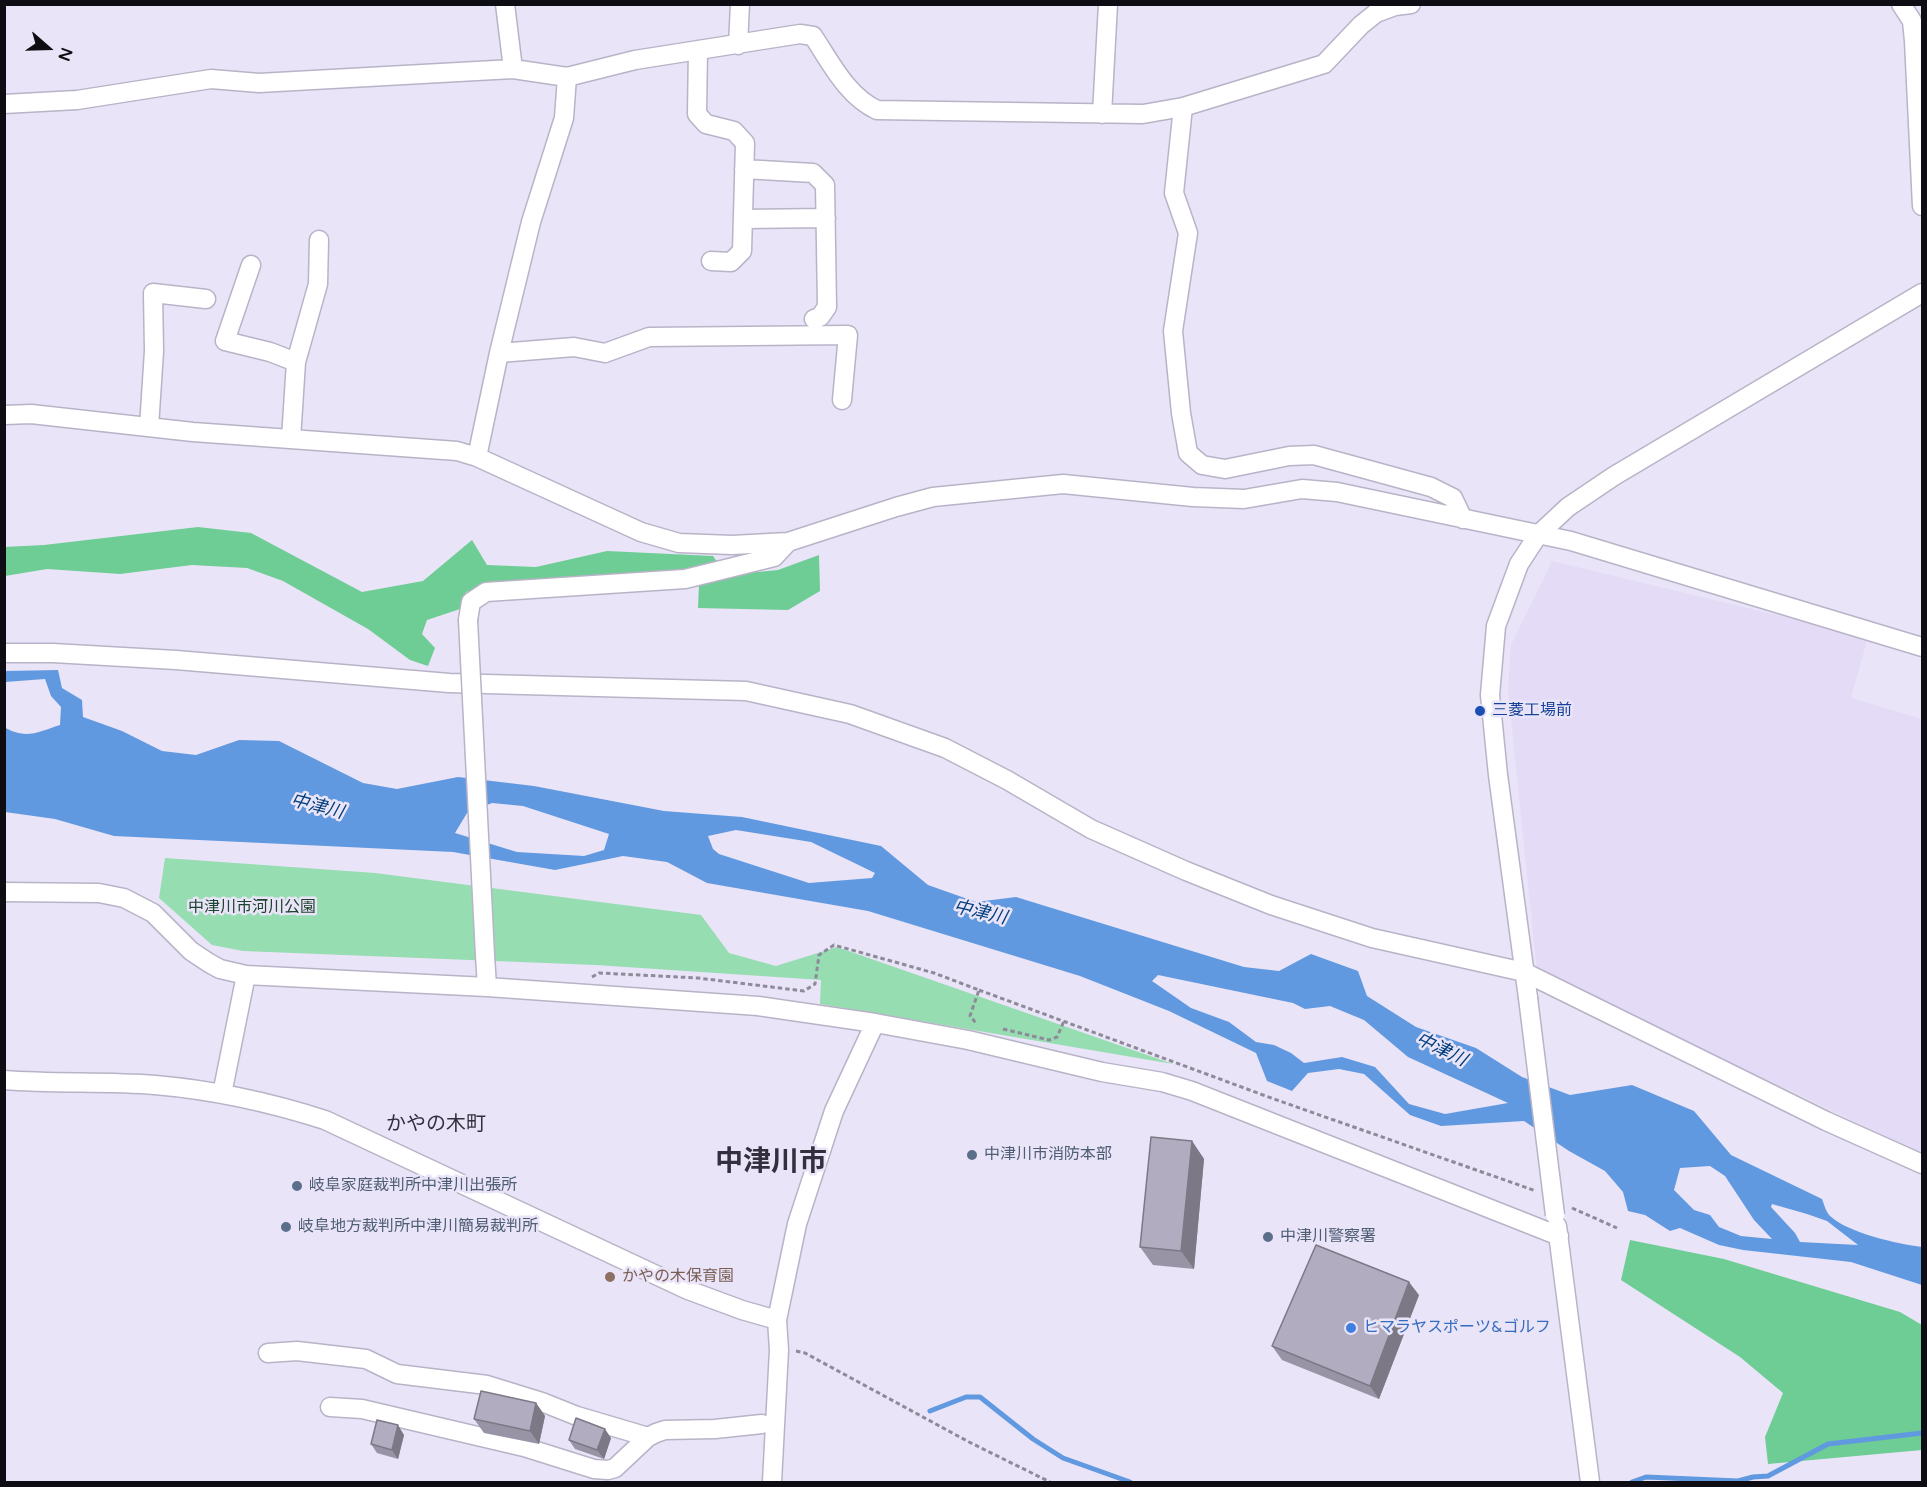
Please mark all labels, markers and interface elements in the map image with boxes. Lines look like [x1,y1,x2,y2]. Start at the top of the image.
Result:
north arrow [18,18,78,78]
text: N [53,45,77,64]
place label: 三菱工場前 [1492,701,1572,721]
marker: 三菱工場前 [1473,704,1487,718]
water label: 中津川 [288,790,346,824]
water label: 中津川 [951,896,1009,930]
park label: 中津川市河川公園 [188,898,316,918]
water label: 中津川 [1412,1028,1470,1072]
district label: かやの木町 [386,1113,486,1137]
place label: 中津川市消防本部 [984,1145,1112,1165]
district label: 中津川市 [715,1146,827,1180]
marker: 中津川市消防本部 [965,1148,979,1162]
place label: 岐阜家庭裁判所中津川出張所 [309,1176,517,1196]
marker: 岐阜家庭裁判所中津川出張所 [290,1179,304,1193]
place label: 岐阜地方裁判所中津川簡易裁判所 [298,1217,538,1237]
marker: 岐阜地方裁判所中津川簡易裁判所 [279,1220,293,1234]
place label: 中津川警察署 [1280,1227,1376,1247]
marker: 中津川警察署 [1261,1230,1275,1244]
place label: かやの木保育園 [622,1267,734,1287]
marker: かやの木保育園 [603,1270,617,1284]
place label: ヒマラヤスポーツ&ゴルフ [1363,1318,1551,1338]
marker: ヒマラヤスポーツ&ゴルフ [1344,1321,1358,1335]

